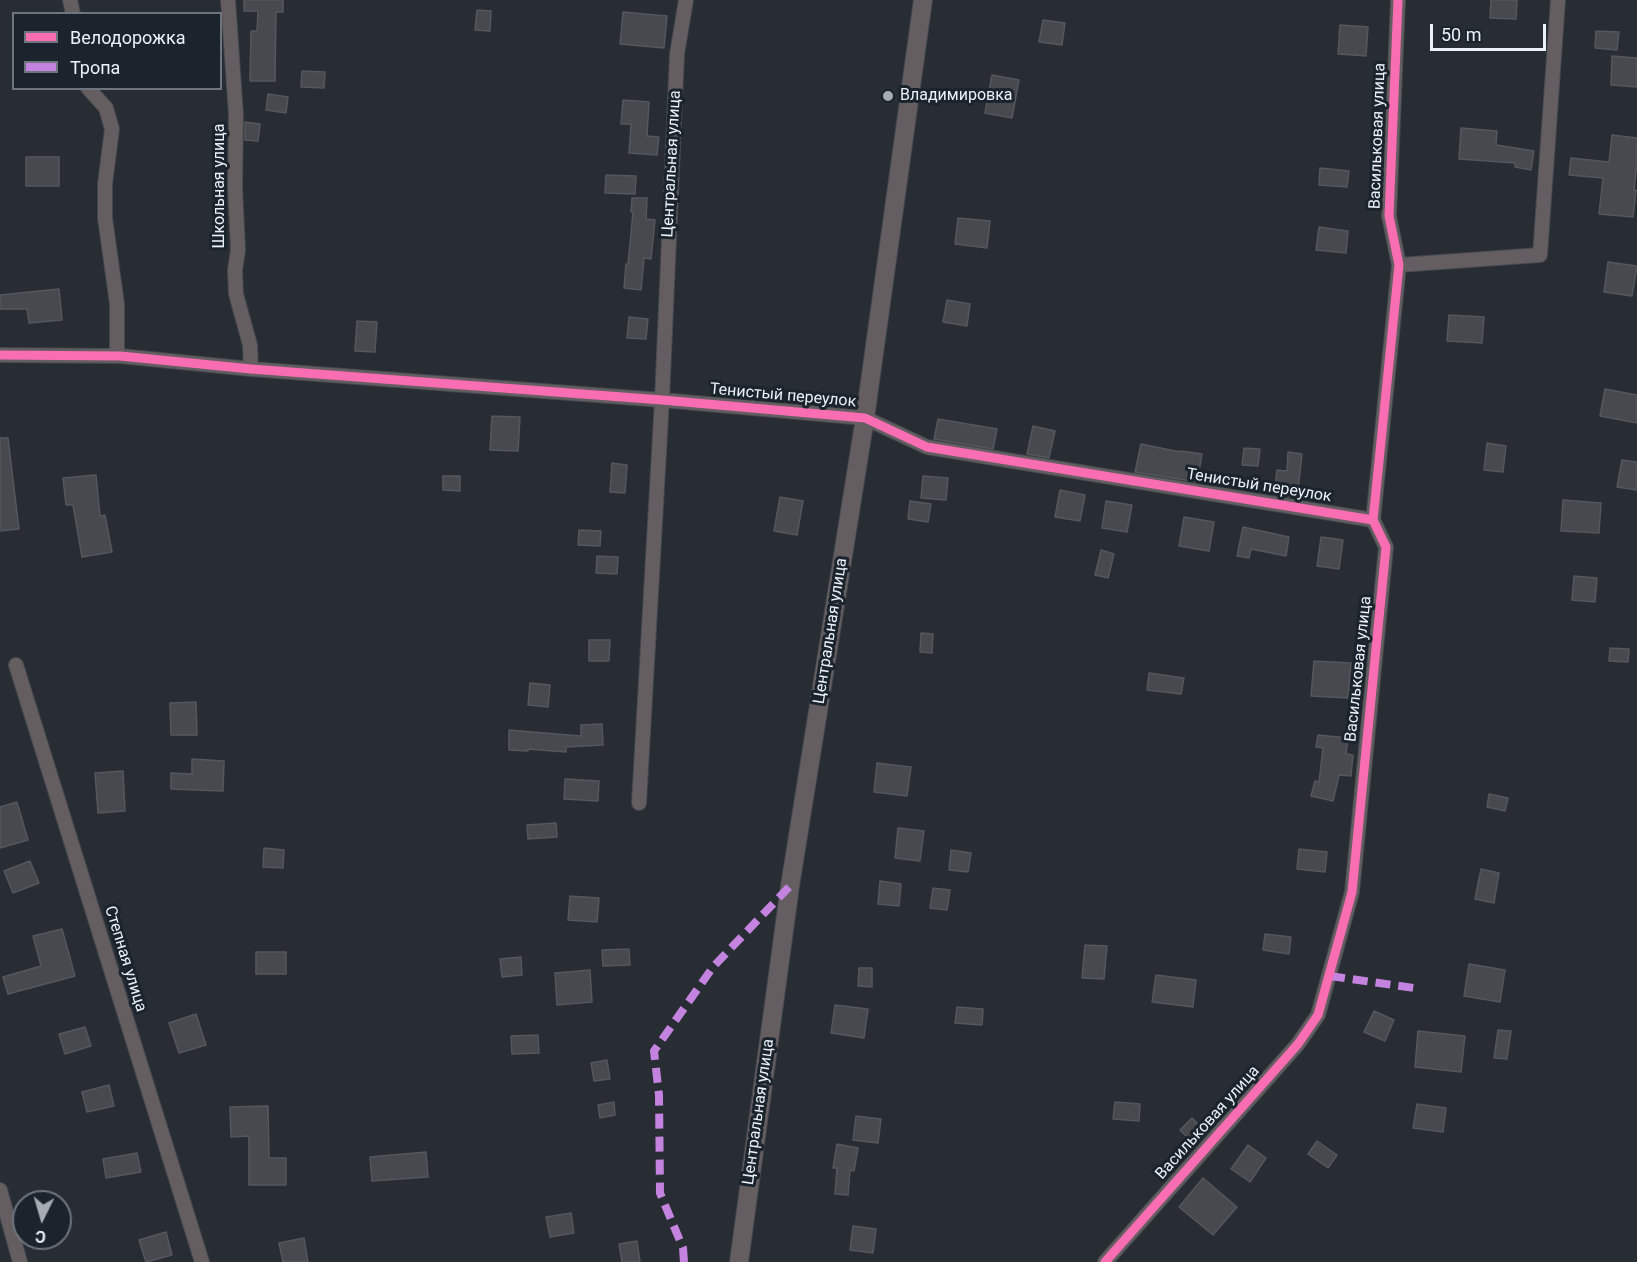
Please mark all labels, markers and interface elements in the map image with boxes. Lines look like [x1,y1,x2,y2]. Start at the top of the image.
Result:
legend [12,12,222,90]
scale bar [1433,12,1548,50]
text: 50 m [1441,24,1481,45]
text: Велодорожка [70,27,185,48]
text: Тропа [70,57,120,78]
street label: Васильковая улица [1366,63,1390,209]
place label: Владимировка [900,86,1013,106]
marker: Владимировка [881,89,895,103]
street label: Центральная улица [659,90,685,238]
street label: Школьная улица [210,123,230,249]
street label: Тенистый переулок [709,380,857,412]
street label: Тенистый переулок [1185,465,1333,507]
street label: Центральная улица [810,557,852,705]
street label: Васильковая улица [1342,595,1376,743]
street label: Степная улица [100,904,150,1014]
street label: Центральная улица [739,1038,779,1186]
street label: Васильковая улица [1152,1062,1264,1184]
north arrow [12,1190,72,1250]
text: С [35,1227,47,1246]

